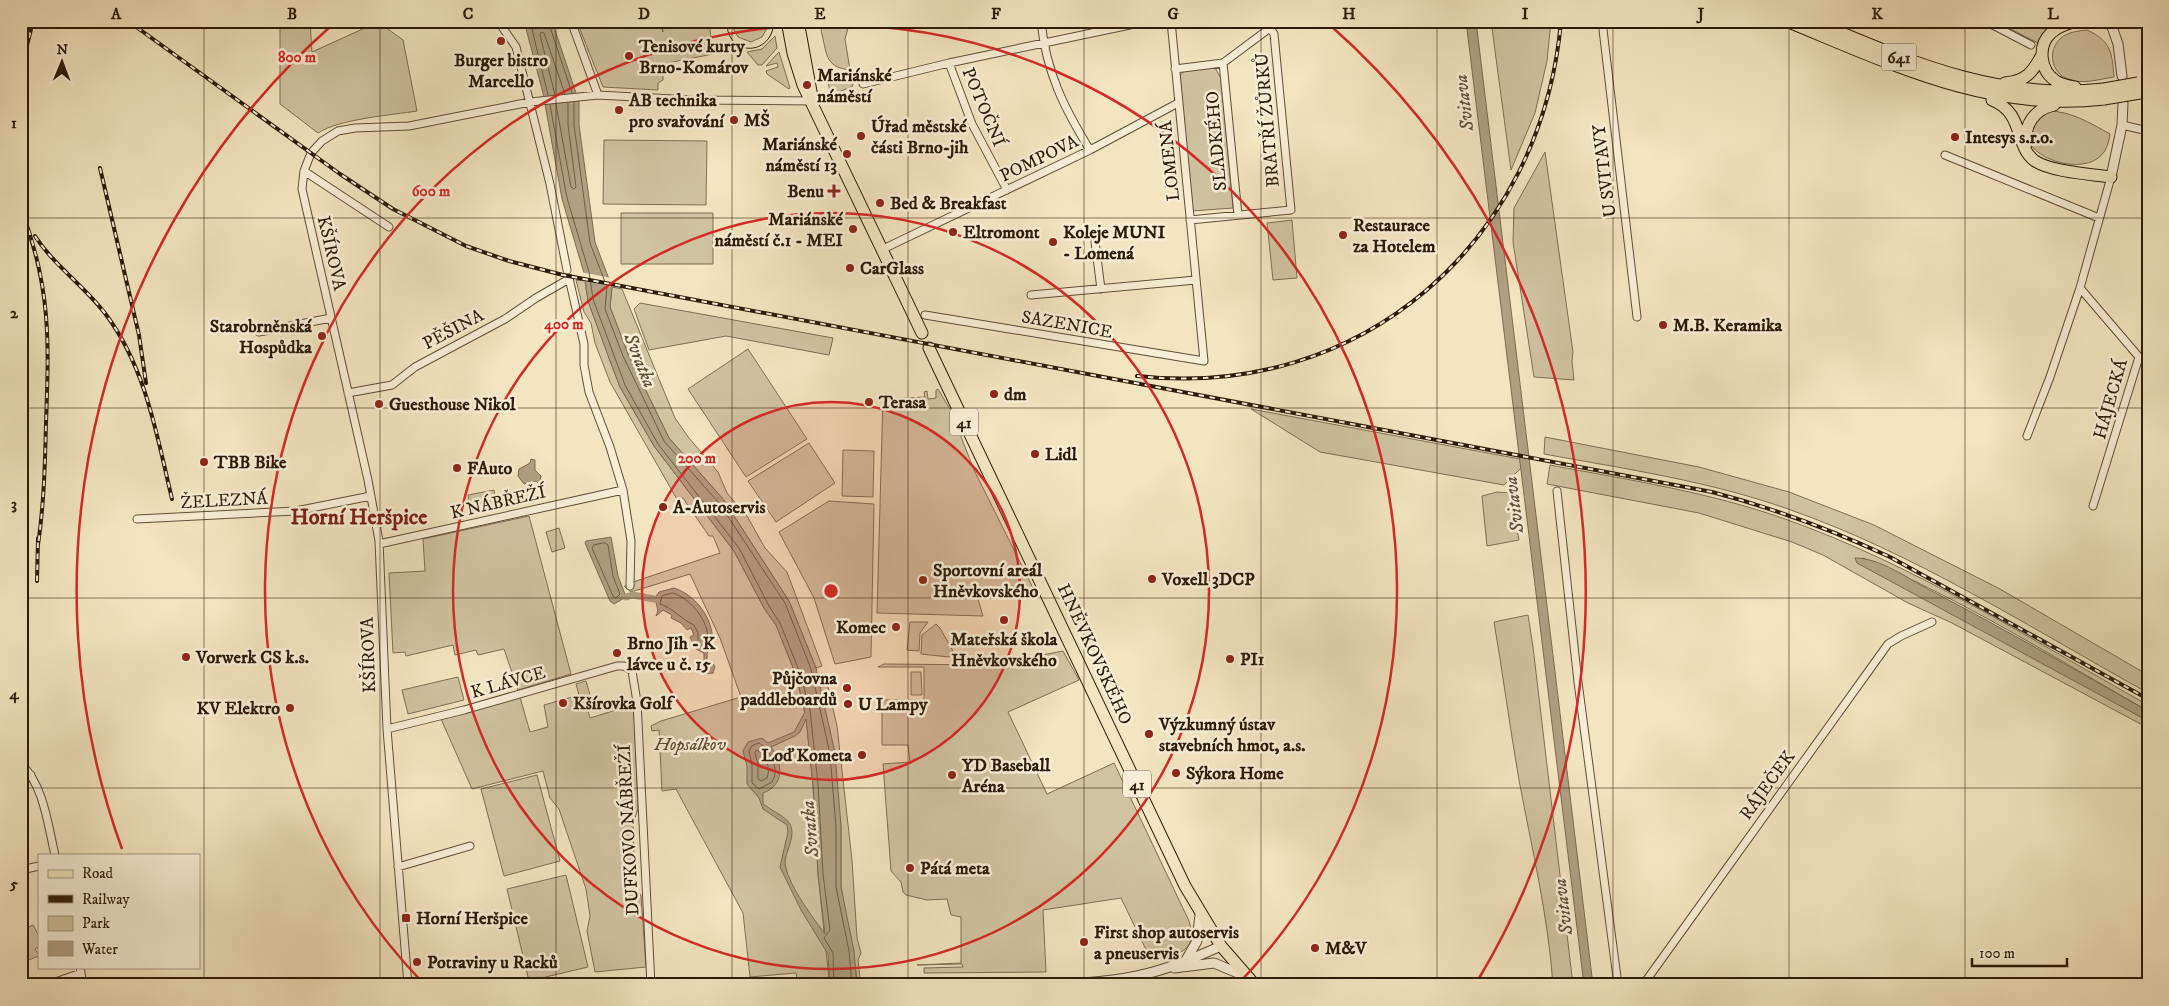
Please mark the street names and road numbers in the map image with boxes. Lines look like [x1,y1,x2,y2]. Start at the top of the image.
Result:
road number: 641 [1882,44,1916,70]
street label: BRATŘÍ ŽŮRKŮ [1250,52,1285,188]
street label: POTOČNÍ [957,64,1011,152]
street label: SLADKÉHO [1202,90,1232,192]
street label: LOMENÁ [1154,119,1185,202]
street label: U SVITAVY [1588,123,1622,218]
street label: POMPOVA [997,130,1083,187]
street label: KŠÍROVA [312,214,351,293]
street label: PĚŠINA [419,304,488,355]
street label: SAZENICE [1020,306,1114,344]
street label: HÁJECKÁ [2088,356,2133,442]
road number: 41 [950,408,978,436]
street label: K NÁBŘEŽÍ [448,480,550,525]
street label: ŽELEZNÁ [180,487,269,514]
street label: HNĚVKOVSKÉHO [1052,581,1136,728]
street label: KŠÍROVA [356,616,381,693]
street label: K LÁVCE [468,661,548,704]
street label: DUFKOVO NÁBŘEŽÍ [612,742,644,916]
street label: RÁJEČEK [1734,746,1801,825]
road number: 41 [1123,771,1151,798]

